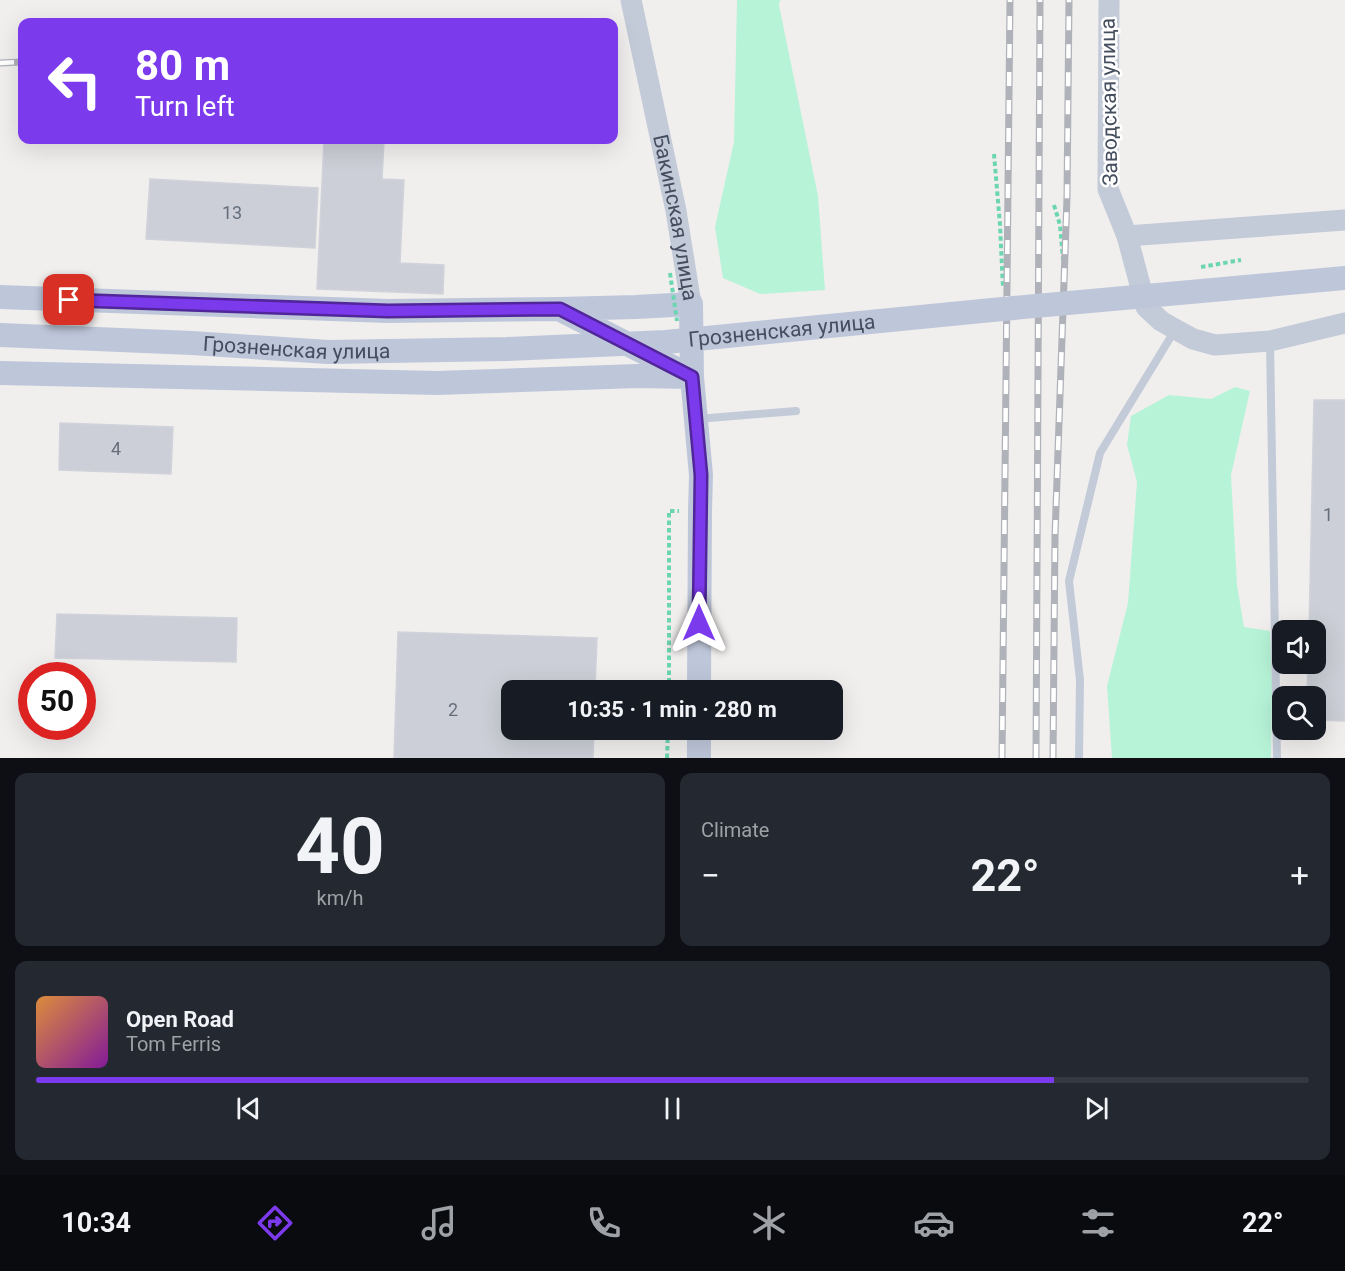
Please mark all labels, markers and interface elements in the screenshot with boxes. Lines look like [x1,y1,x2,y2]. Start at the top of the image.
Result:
street label: Заводская улица [1096,18,1122,186]
text: 80 m [135,41,230,90]
icon: left [36,42,114,120]
text: Turn left [135,91,235,123]
street label: Бакинская улица [648,132,702,302]
house number: 13 [222,202,242,223]
pin [43,274,94,325]
icon: arrive [52,283,85,316]
street label: Грозненская улица [687,310,876,352]
street label: Грозненская улица [202,332,391,364]
house number: 4 [111,438,121,459]
house number: 1 [1323,504,1333,525]
position arrow [667,591,731,655]
map controls [1272,620,1326,740]
button: sound [1272,620,1326,674]
speed limit sign: 50 [18,662,96,740]
button: search [1272,686,1326,740]
text: 10:35 · 1 min · 280 m [567,697,777,722]
house number: 2 [448,699,458,720]
text: 40 [295,801,385,892]
text: Climate [701,818,769,842]
text: 22° [970,849,1040,902]
text: − [701,856,720,895]
text: + [1290,856,1309,895]
text: km/h [317,886,363,910]
text: Open Road [126,1007,234,1032]
text: Tom Ferris [126,1032,221,1056]
icon: previous [232,1092,265,1125]
icon: pause [656,1092,689,1125]
icon: next [1080,1092,1113,1125]
icon: directions [254,1202,296,1244]
icon: music [418,1202,460,1244]
icon: phone [583,1202,625,1244]
icon: climate [748,1202,790,1244]
icon: car [913,1202,955,1244]
icon: filters [1077,1202,1119,1244]
text: 10:34 [61,1207,131,1239]
text: 22° [1242,1207,1284,1239]

